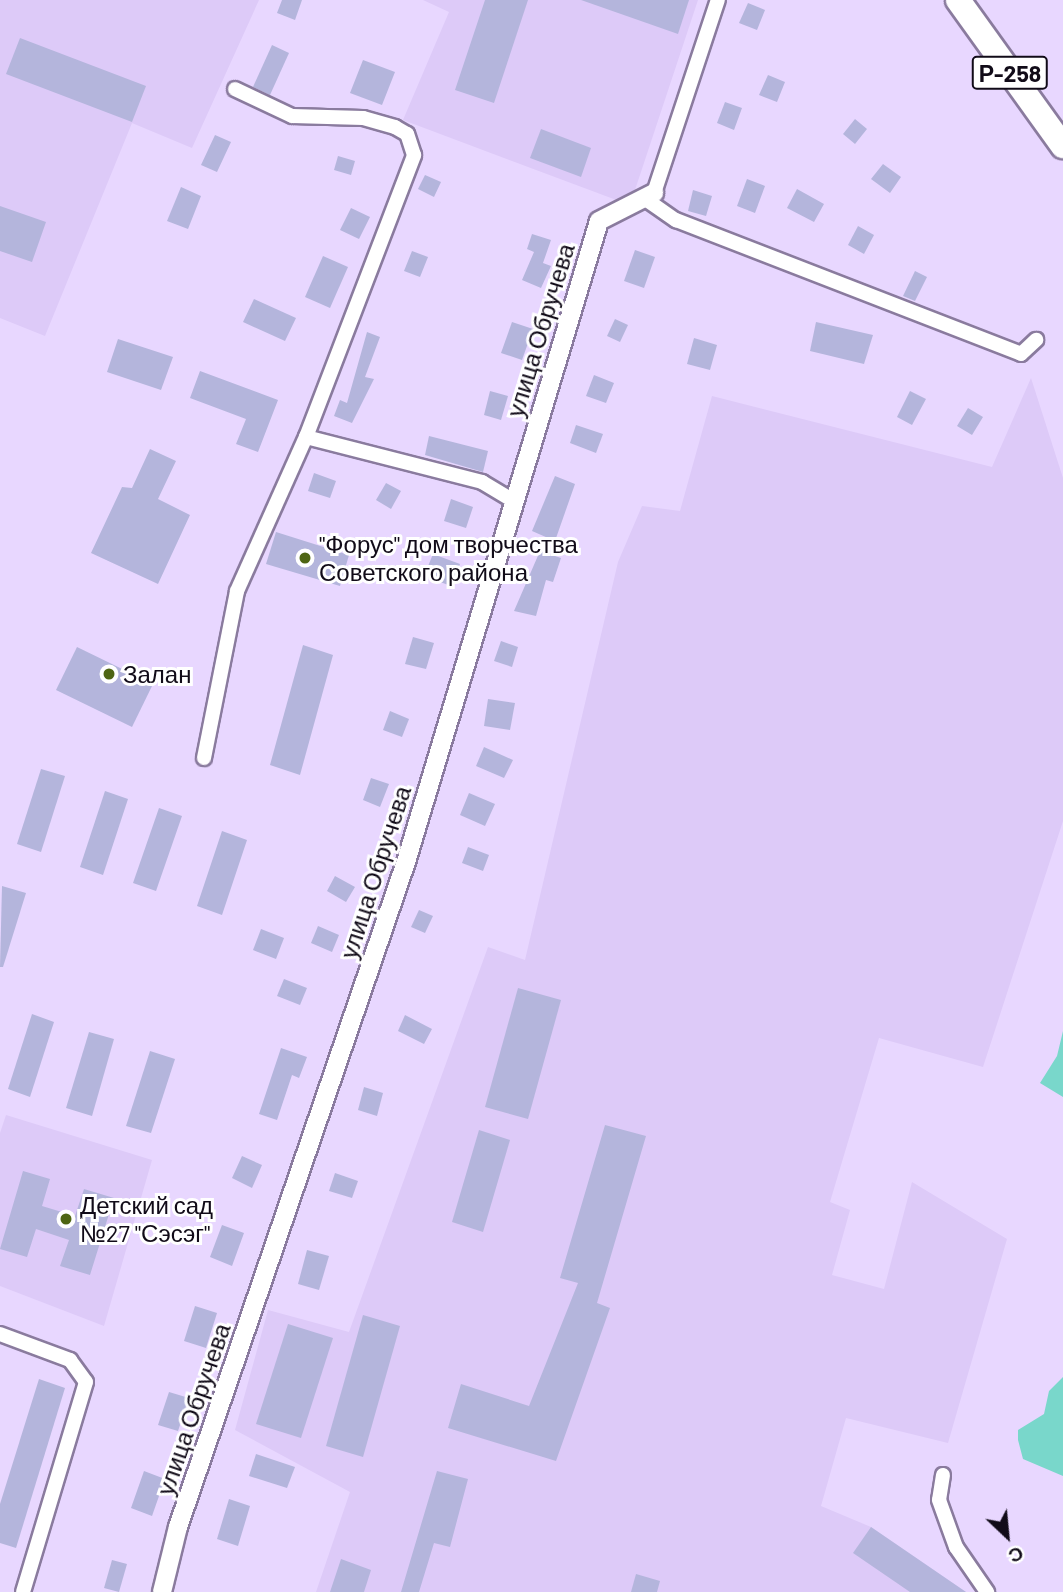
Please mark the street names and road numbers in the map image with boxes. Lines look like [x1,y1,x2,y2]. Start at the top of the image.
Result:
road number: Р-258 [972,54,1048,92]
street label: улица Обручева [500,240,580,420]
street label: улица Обручева [334,782,416,962]
street label: улица Обручева [150,1319,236,1499]

